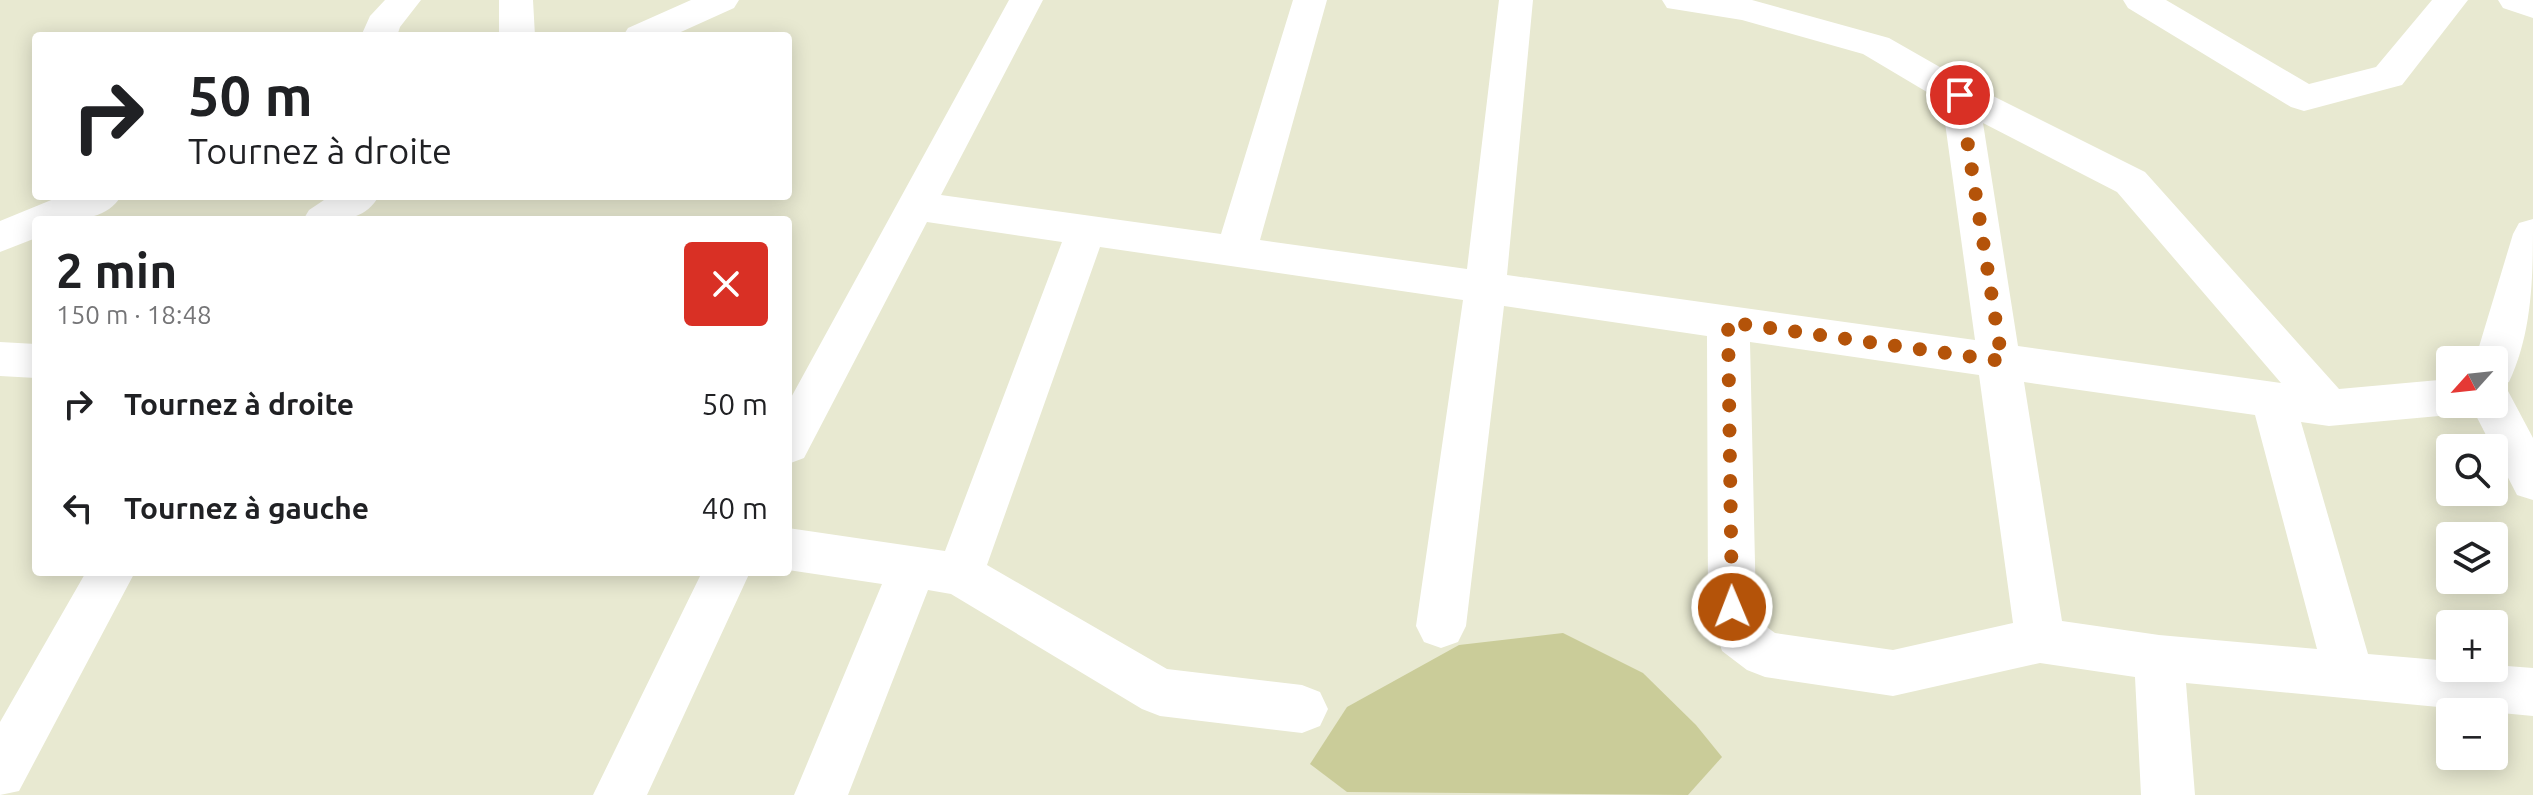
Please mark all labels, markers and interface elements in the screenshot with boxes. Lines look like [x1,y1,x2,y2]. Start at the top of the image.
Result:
pin [1926,61,1994,129]
icon: right [56,64,160,168]
text: 50 m [188,64,313,127]
icon: arrive [1938,73,1982,117]
text: Tournez à droite [188,130,452,171]
button: close [684,242,768,326]
text: 2 min [56,243,177,297]
text: 150 m · 18:48 [56,300,212,329]
north arrow [2436,346,2508,418]
map controls [2436,346,2508,770]
icon: right [56,382,100,426]
text: Tournez à droite [124,387,354,421]
text: 50 m [701,387,768,421]
button: search [2436,434,2508,506]
icon: left [56,486,100,530]
text: Tournez à gauche [124,491,369,525]
text: 40 m [701,491,768,525]
button: layers [2436,522,2508,594]
position arrow [1690,565,1774,649]
button: + [2436,610,2508,682]
button: − [2436,698,2508,770]

